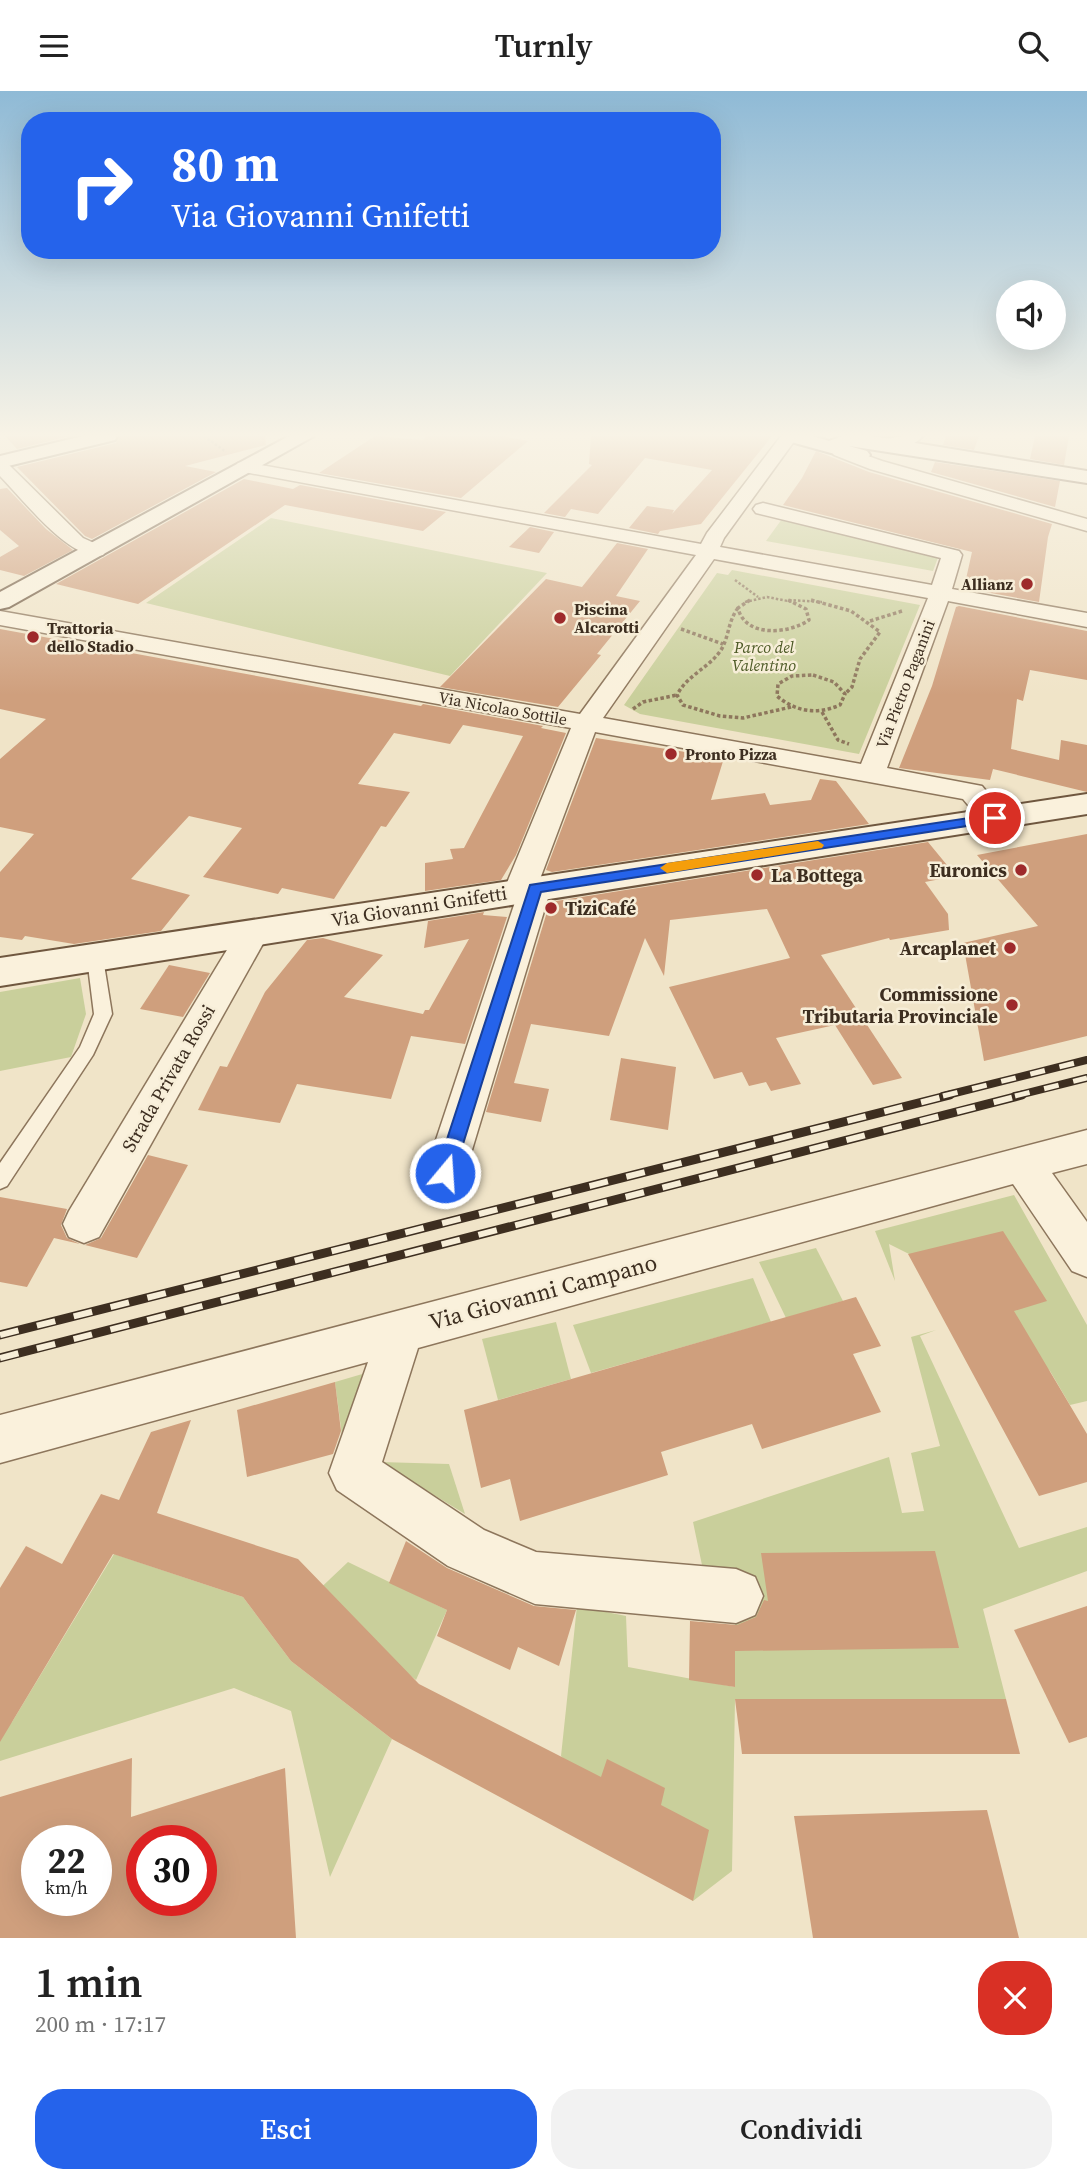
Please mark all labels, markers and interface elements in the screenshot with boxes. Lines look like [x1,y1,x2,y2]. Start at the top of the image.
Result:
text: Turnly [495,24,592,68]
icon: menu [35,27,73,65]
icon: search [1014,27,1052,65]
text: 80 m [171,130,279,197]
icon: right [56,140,147,231]
text: Via Giovanni Gnifetti [171,194,470,238]
map controls [996,280,1066,350]
button: sound [996,280,1066,350]
place label: Allianz [961,573,1014,595]
marker: Allianz [1019,576,1035,592]
place label: Piscina Alcarotti [574,598,639,638]
marker: Piscina Alcarotti [552,610,568,626]
street label: Via Pietro Paganini [870,616,940,751]
place label: Trattoria dello Stadio [47,617,134,657]
marker: Trattoria dello Stadio [25,629,41,645]
park label: Parco del Valentino [732,636,796,676]
street label: Via Nicolao Sottile [437,686,569,730]
place label: Pronto Pizza [685,743,778,765]
marker: Pronto Pizza [663,746,679,762]
pin [965,788,1025,848]
icon: arrive [976,799,1014,837]
place label: Euronics [929,857,1007,883]
place label: La Bottega [771,862,864,888]
marker: Euronics [1013,862,1029,878]
marker: La Bottega [749,867,765,883]
street label: Via Giovanni Gnifetti [329,879,509,933]
place label: TiziCafé [565,895,636,921]
marker: TiziCafé [543,900,559,916]
place label: Arcaplanet [899,935,996,961]
marker: Arcaplanet [1002,940,1018,956]
place label: Commissione Tributaria Provinciale [803,981,998,1029]
marker: Commissione Tributaria Provinciale [1004,997,1020,1013]
street label: Strada Privata Rossi [115,999,221,1157]
position arrow [408,1136,482,1210]
street label: Via Giovanni Campano [425,1246,661,1338]
speed limit sign: 30 [126,1825,217,1916]
text: 22 [48,1837,85,1885]
text: km/h [45,1875,88,1900]
text: 1 min [35,1953,143,2011]
button: close [978,1961,1052,2035]
text: 200 m · 17:17 [35,2008,166,2040]
button: Esci [35,2089,537,2169]
button: Condividi [551,2089,1052,2169]

